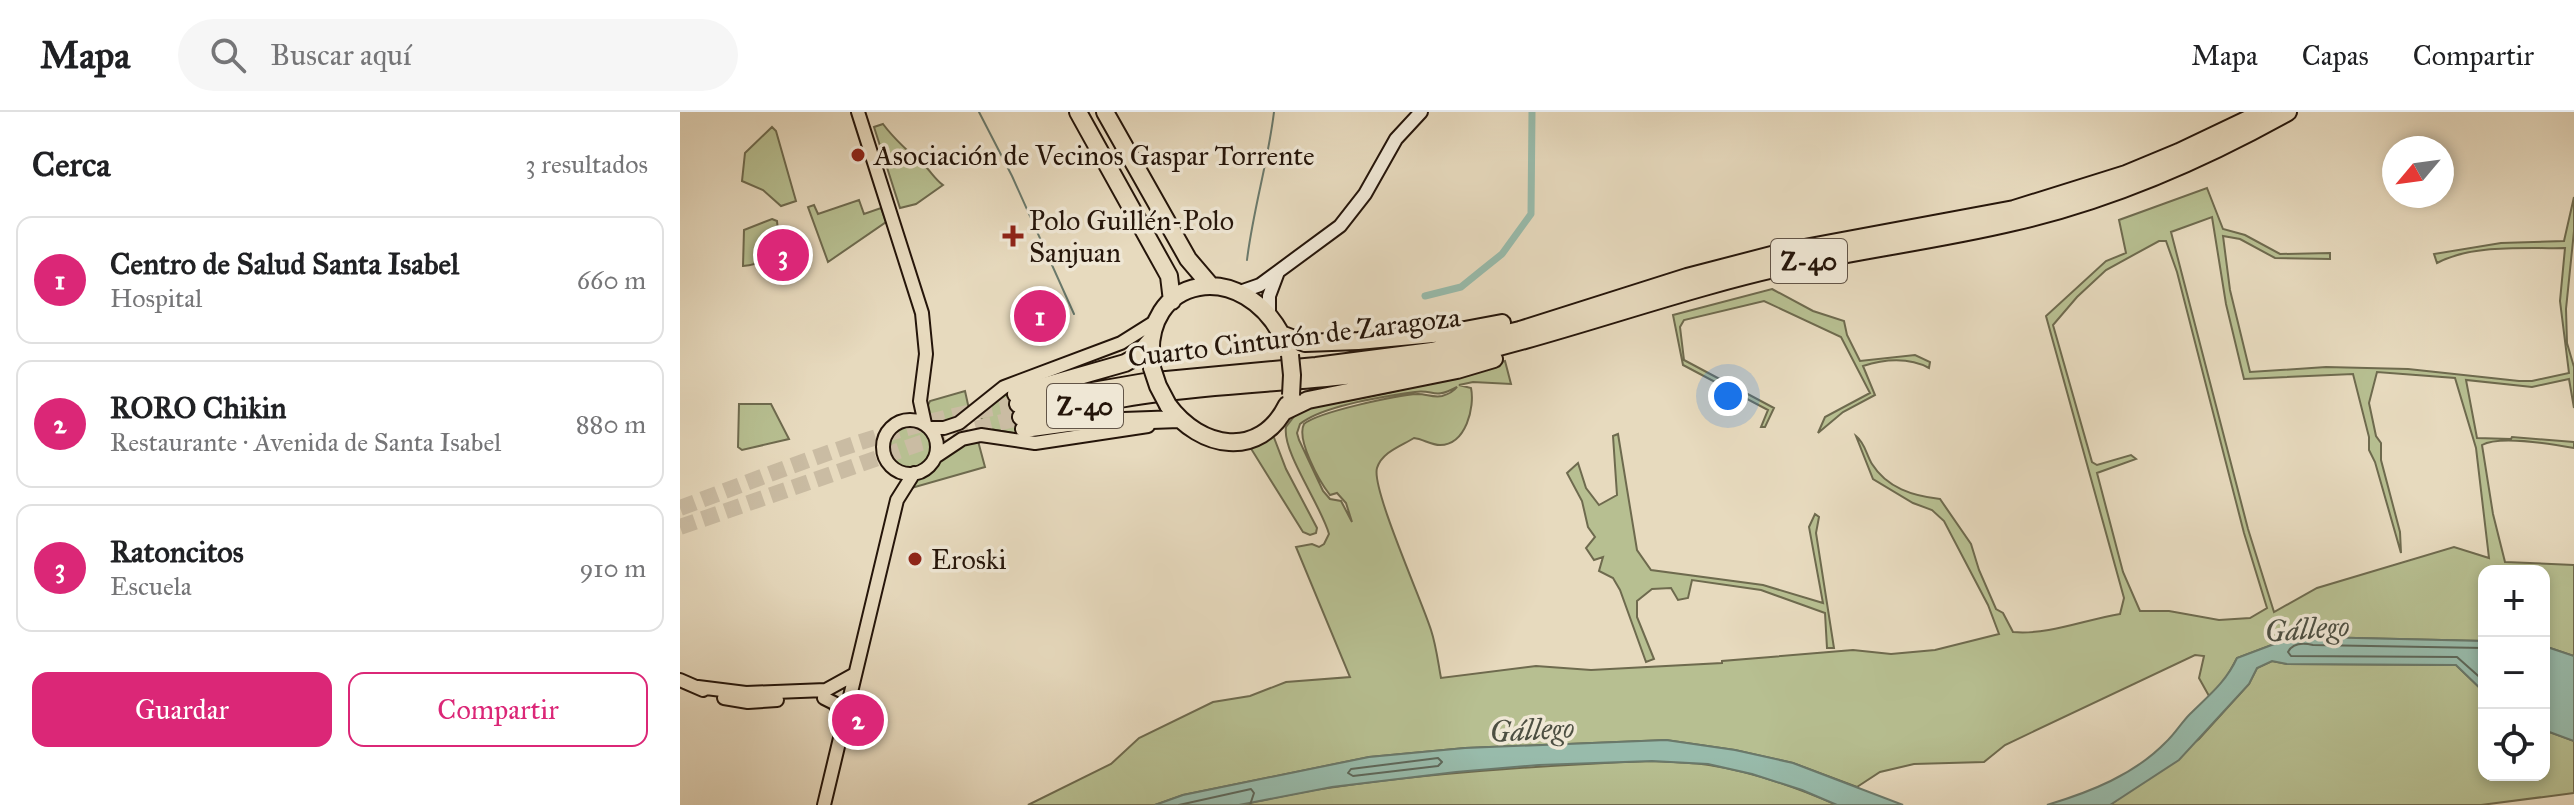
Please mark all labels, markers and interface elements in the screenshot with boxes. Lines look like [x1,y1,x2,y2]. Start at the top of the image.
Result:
search box [178,19,738,91]
text: Mapa [40,32,130,78]
icon: search [206,33,250,77]
text: Buscar aquí [270,37,411,73]
text: Mapa [2191,38,2258,73]
text: Capas [2302,38,2369,73]
text: Compartir [2413,38,2534,73]
north arrow [2382,136,2454,208]
place label: Asociación de Vecinos Gaspar Torrente [873,138,1315,173]
text: Cerca [32,144,111,185]
marker: Asociación de Vecinos Gaspar Torrente [849,146,867,164]
text: 3 resultados [525,148,648,180]
place label: Polo Guillén-Polo Sanjuan [1029,203,1234,270]
pin: 3 [757,225,809,285]
marker: Polo Guillén-Polo Sanjuan [1004,227,1022,245]
road number: Z-40 [1771,239,1847,283]
text: Centro de Salud Santa Isabel [110,246,459,282]
text: 1 [55,264,65,296]
text: 660 m [577,264,646,296]
text: Hospital [110,282,202,314]
pin: 1 [1014,286,1066,346]
street label: Cuarto Cinturón de Zaragoza [1126,299,1462,375]
your location [1708,376,1748,416]
road number: Z-40 [1047,384,1123,428]
text: RORO Chikin [110,390,287,426]
text: 2 [54,408,66,440]
text: 880 m [576,408,646,440]
text: Restaurante · Avenida de Santa Isabel [110,426,501,458]
text: Ratoncitos [110,534,244,570]
place label: Eroski [931,542,1007,577]
marker: Eroski [906,550,924,568]
text: 3 [55,552,65,584]
text: 910 m [579,552,646,584]
map controls [2478,565,2550,781]
button: + [2478,565,2550,637]
text: Escuela [110,570,192,602]
water label: Gállego [2263,608,2351,650]
button: − [2478,637,2550,709]
button: Guardar [32,672,332,747]
button: Compartir [348,672,648,747]
pin: 2 [832,690,884,750]
button: locate [2478,709,2550,781]
water label: Gállego [1489,710,1575,750]

